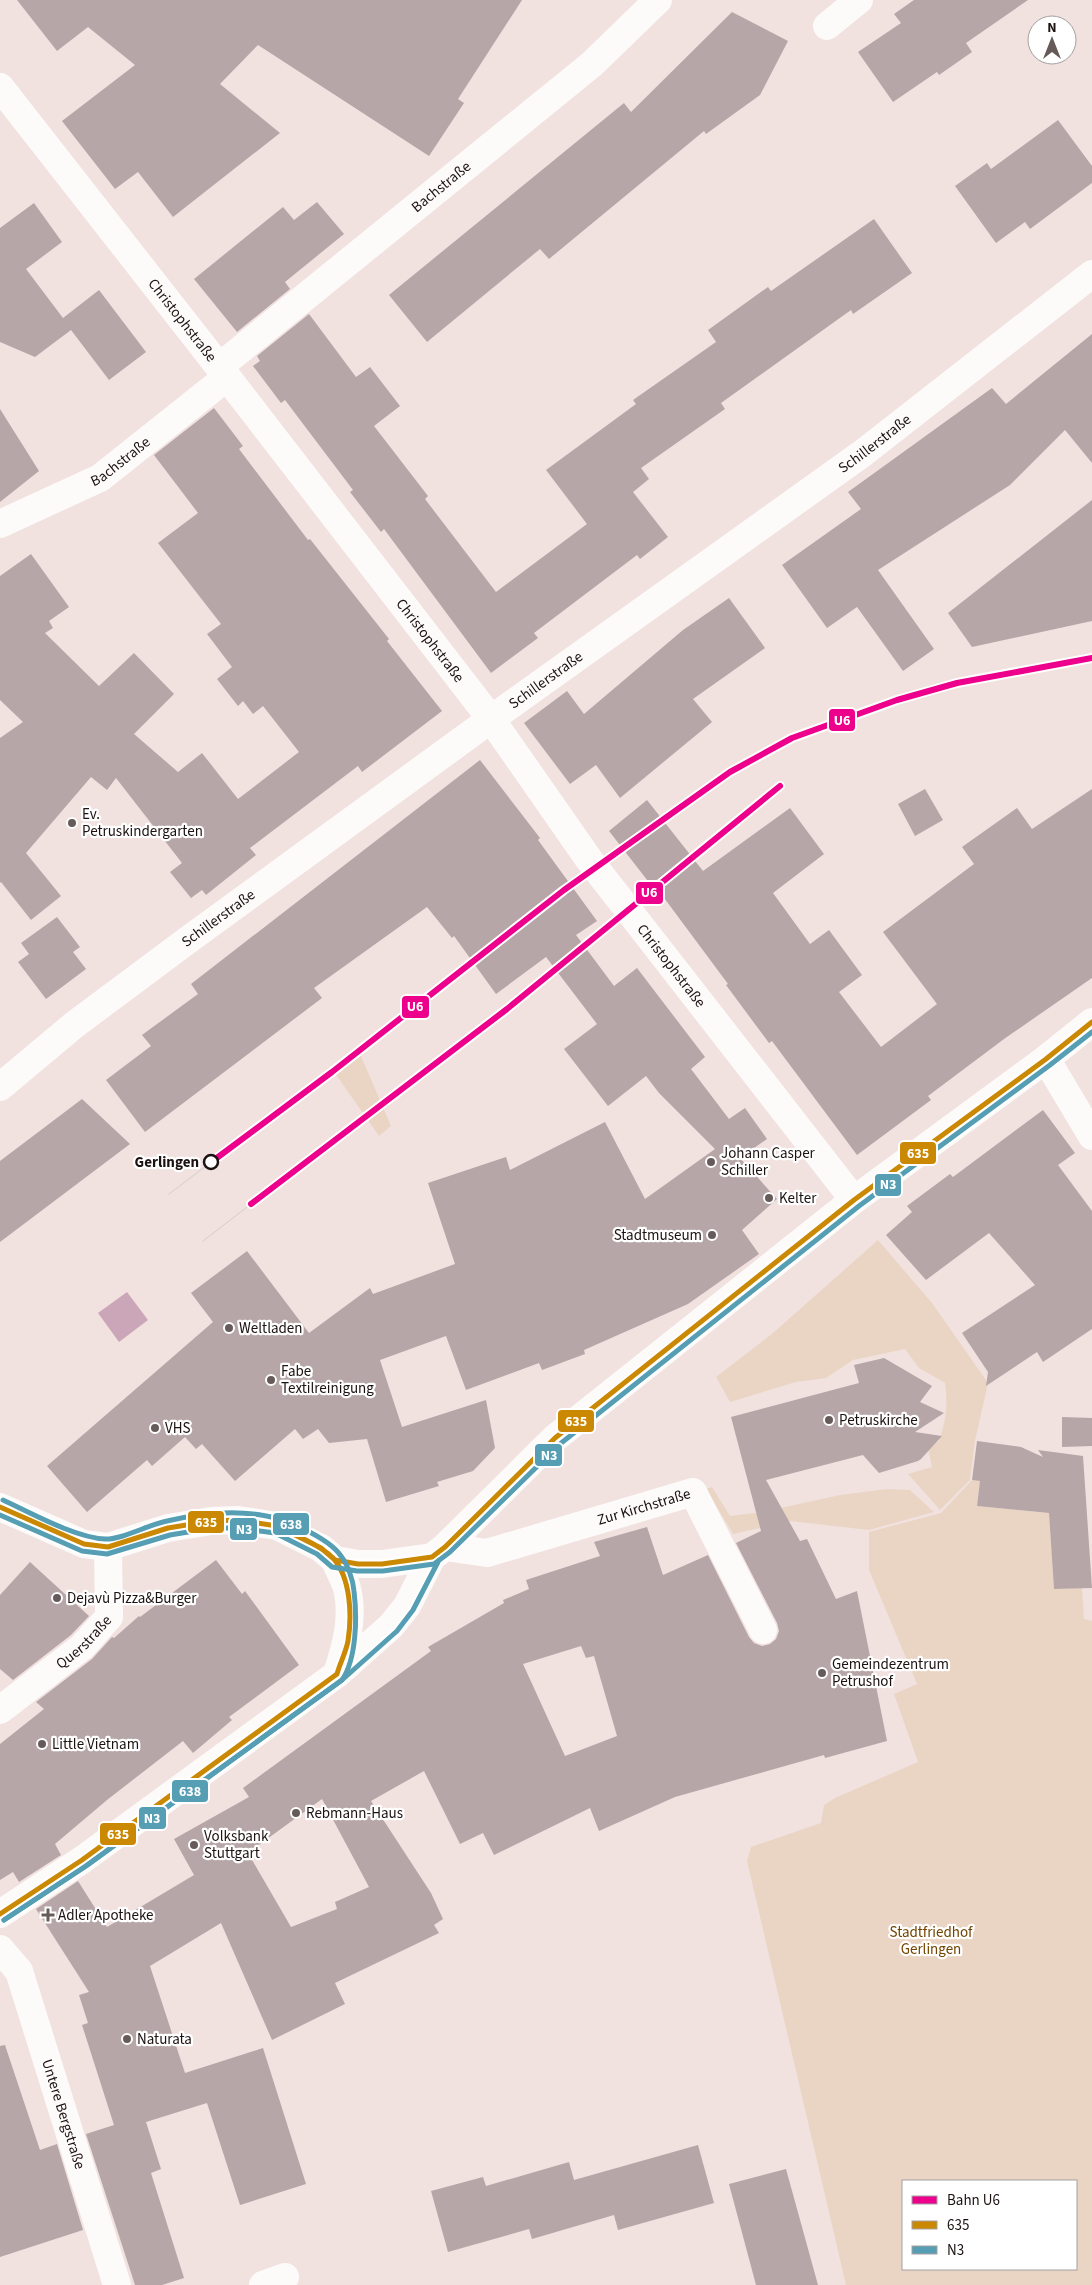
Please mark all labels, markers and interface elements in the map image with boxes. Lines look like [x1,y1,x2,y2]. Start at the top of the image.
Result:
north arrow [1027,15,1077,65]
text: N [1047,18,1057,38]
street label: Bachstraße [407,156,475,217]
street label: Christophstraße [143,274,222,366]
street label: Schillerstraße [834,409,915,478]
street label: Bachstraße [87,432,155,492]
street label: Christophstraße [391,594,469,687]
street label: Schillerstraße [504,646,587,714]
line badge: U6 [828,708,856,732]
text: U6 [834,711,850,731]
place label: Ev. Petruskindergarten [82,804,203,842]
marker: Ev. Petruskindergarten [66,817,78,829]
line badge: U6 [635,881,664,905]
text: U6 [641,883,657,903]
street label: Schillerstraße [177,884,259,952]
street label: Christophstraße [632,919,711,1012]
line badge: U6 [401,995,430,1019]
text: U6 [407,997,423,1017]
line badge: 635 [899,1141,937,1165]
place label: Johann Casper Schiller [721,1143,816,1181]
text: 635 [907,1144,929,1164]
place label: Gerlingen [135,1152,199,1173]
marker: Gerlingen [203,1154,219,1170]
marker: Johann Casper Schiller [705,1156,717,1168]
line badge: N3 [874,1173,902,1197]
text: N3 [880,1175,896,1195]
place label: Kelter [779,1188,817,1209]
marker: Kelter [763,1192,775,1204]
place label: Stadtmuseum [614,1225,702,1246]
marker: Stadtmuseum [706,1229,718,1241]
place label: Weltladen [239,1318,302,1339]
marker: Weltladen [223,1322,235,1334]
place label: Fabe Textilreinigung [281,1361,374,1399]
marker: Fabe Textilreinigung [265,1374,277,1386]
line badge: 635 [557,1409,595,1433]
place label: Petruskirche [839,1410,918,1431]
text: 635 [565,1412,587,1432]
marker: Petruskirche [823,1414,835,1426]
place label: VHS [165,1418,191,1439]
marker: VHS [149,1422,161,1434]
line badge: N3 [534,1443,563,1467]
text: N3 [541,1446,557,1466]
street label: Zur Kirchstraße [595,1483,693,1530]
line badge: 635 [187,1510,225,1534]
line badge: 638 [272,1512,310,1536]
text: 635 [195,1513,217,1533]
text: 638 [280,1515,302,1535]
line badge: N3 [229,1517,258,1541]
text: N3 [236,1520,252,1540]
place label: Dejavù Pizza&Burger [67,1588,197,1609]
marker: Dejavù Pizza&Burger [51,1592,63,1604]
street label: Querstraße [51,1610,116,1674]
place label: Gemeindezentrum Petrushof [832,1654,949,1692]
marker: Gemeindezentrum Petrushof [816,1667,828,1679]
place label: Little Vietnam [52,1734,139,1755]
marker: Little Vietnam [36,1738,48,1750]
line badge: 638 [171,1779,209,1803]
text: 638 [179,1782,201,1802]
place label: Rebmann-Haus [306,1803,403,1824]
line badge: N3 [138,1806,167,1830]
marker: Rebmann-Haus [290,1807,302,1819]
text: N3 [144,1809,160,1829]
line badge: 635 [99,1822,137,1846]
text: 635 [107,1825,129,1845]
place label: Volksbank Stuttgart [204,1826,269,1864]
marker: Volksbank Stuttgart [188,1839,200,1851]
place label: Adler Apotheke [58,1905,154,1926]
marker: Adler Apotheke [42,1909,54,1921]
park label: Stadtfriedhof Gerlingen [890,1922,973,1960]
place label: Naturata [137,2029,192,2050]
marker: Naturata [121,2033,133,2045]
street label: Untere Bergstraße [37,2056,91,2172]
legend [902,2180,1077,2270]
text: Bahn U6 [947,2190,1000,2211]
text: 635 [947,2215,969,2236]
text: N3 [947,2240,964,2261]

